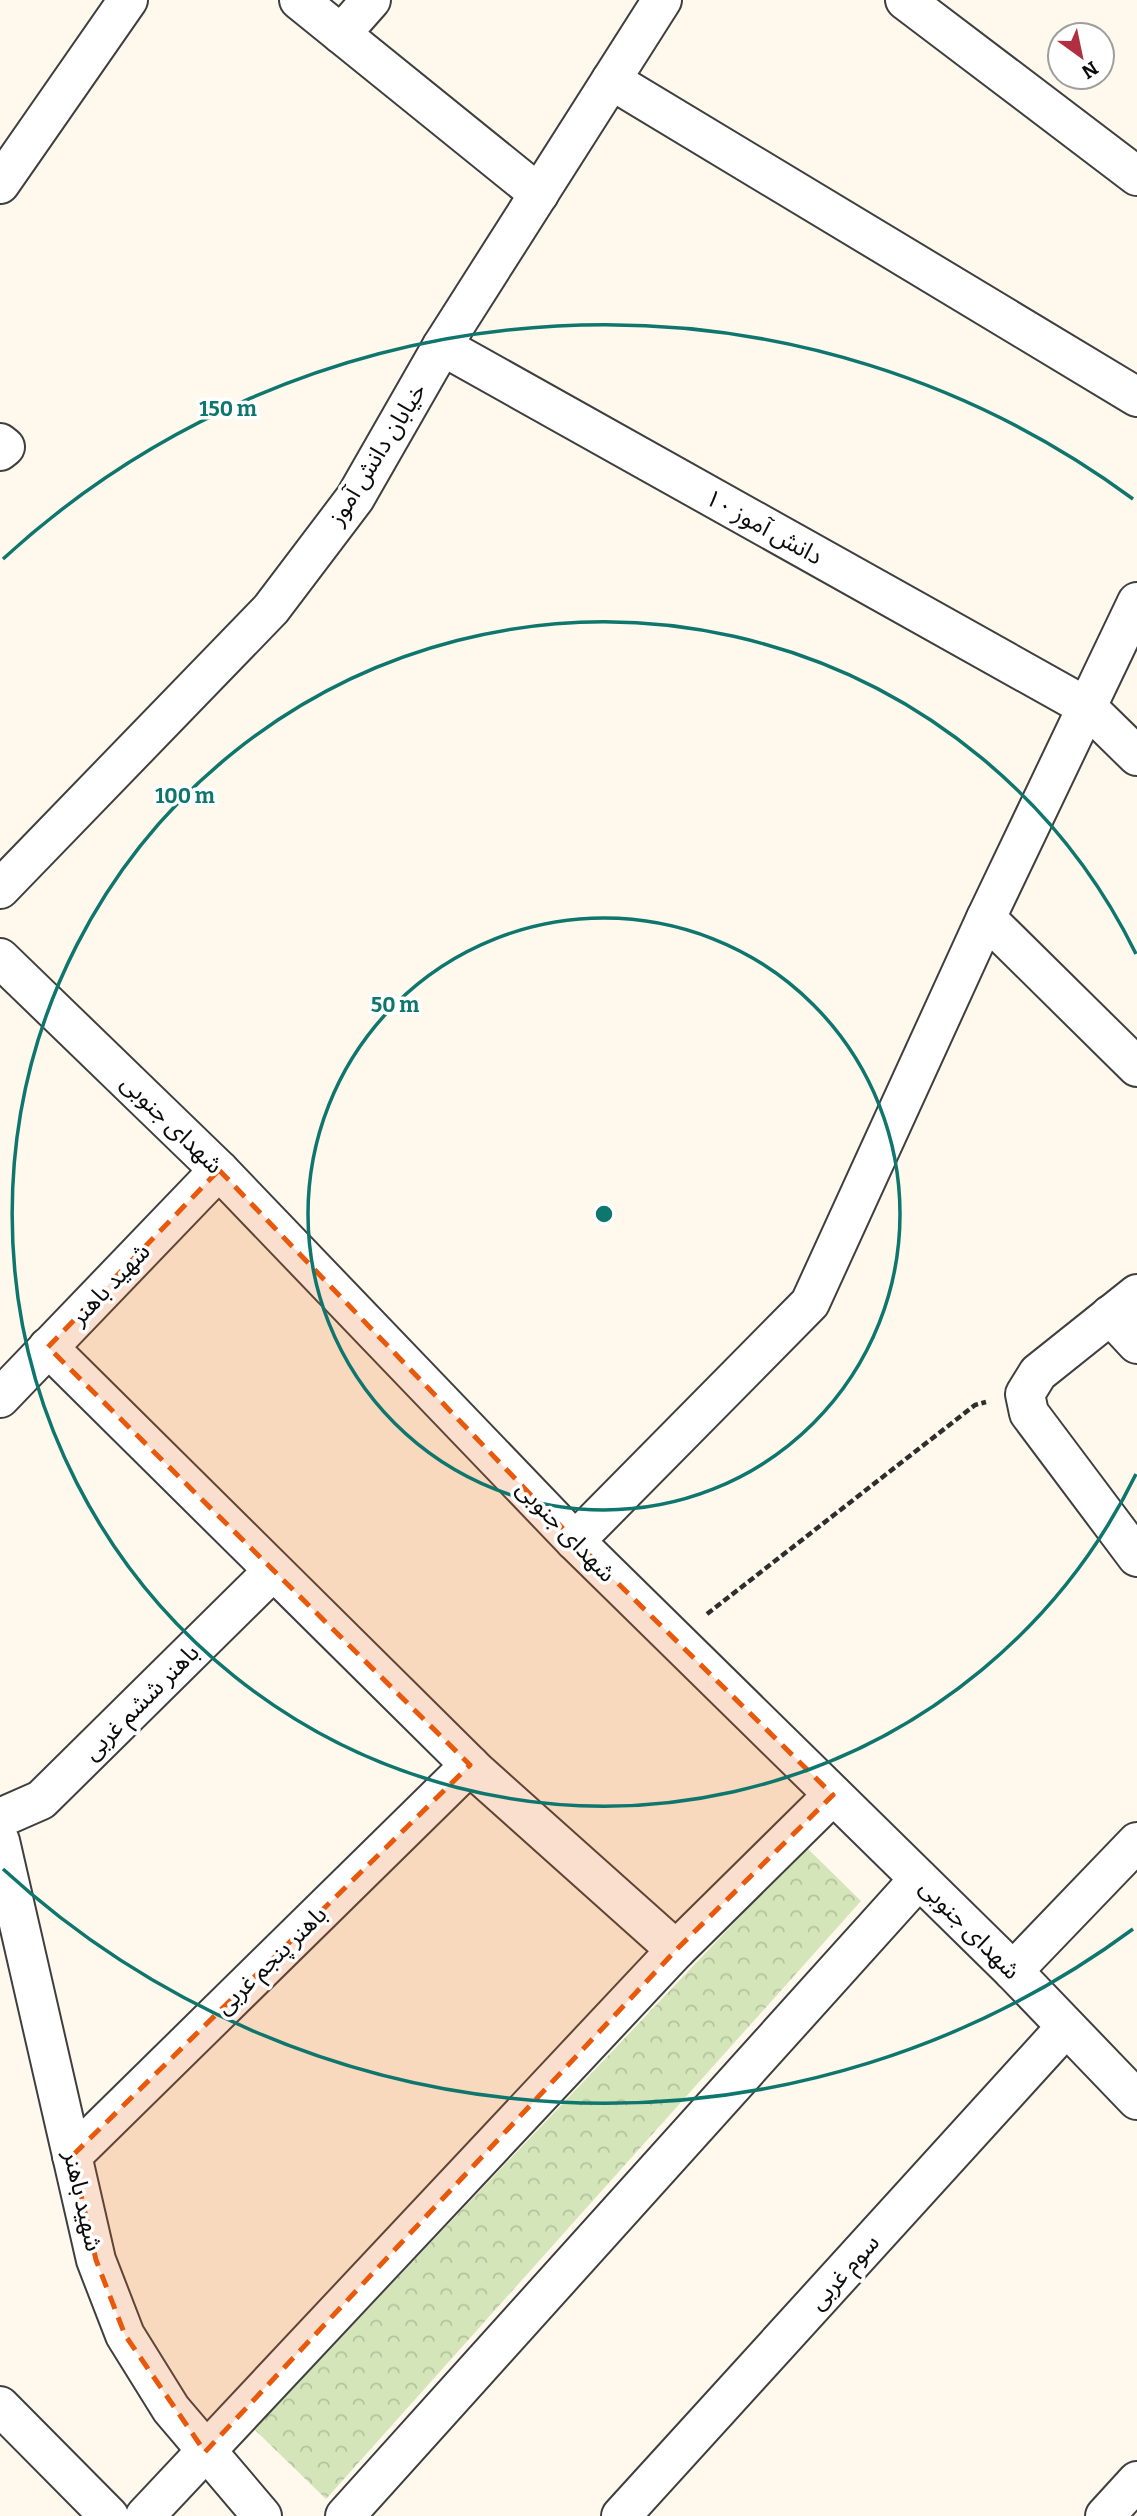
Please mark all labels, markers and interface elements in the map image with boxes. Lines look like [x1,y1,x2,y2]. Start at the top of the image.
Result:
north arrow [1046,21,1116,91]
text: N [1077,56,1102,84]
street label: خیابان دانش آموز [322,378,432,531]
text: 150 m [199,396,257,422]
street label: دانش آموز ۱۰ [701,483,827,571]
text: 100 m [155,783,215,809]
text: 50 m [371,992,419,1018]
street label: شهدای جنوبی [115,1069,229,1179]
centre of rings [592,1202,616,1226]
street label: شهید باهنر [64,1237,156,1331]
street label: شهدای جنوبی [511,1474,621,1588]
street label: باهنر ششم غربی [77,1638,207,1768]
street label: شهدای جنوبی [914,1873,1026,1985]
street label: باهنر پنجم غربی [210,1900,335,2022]
street label: شهید باهنر [58,2147,108,2254]
street label: سوم غربی [803,2229,888,2318]

